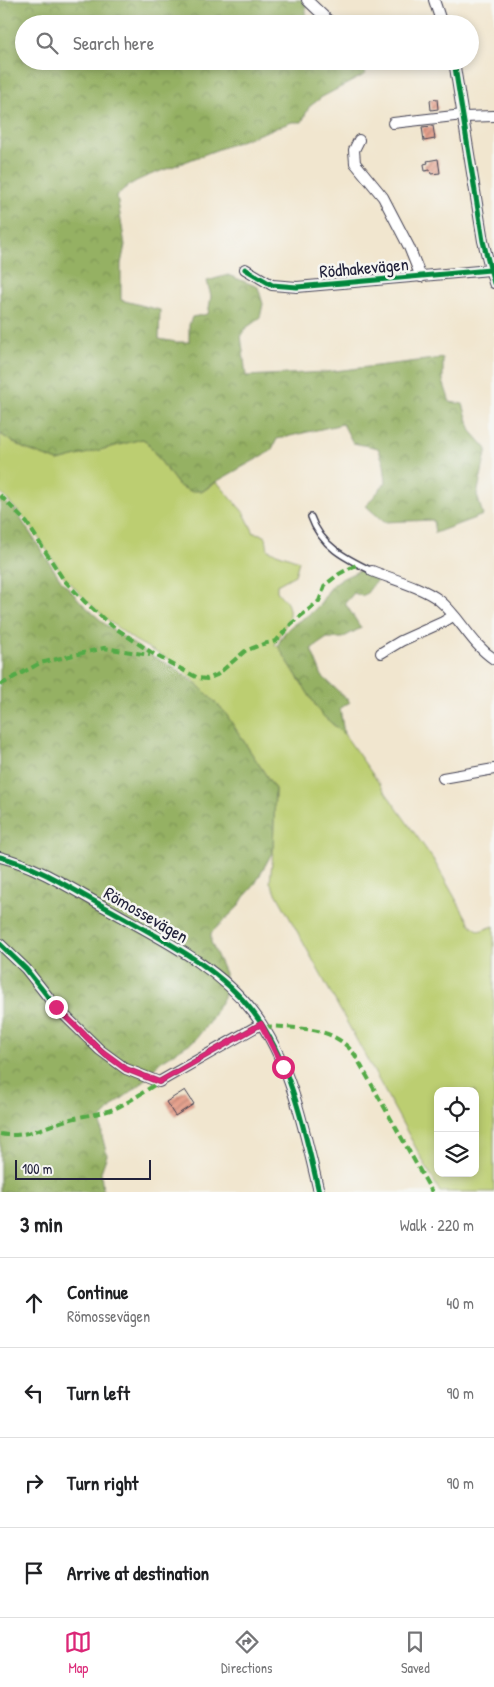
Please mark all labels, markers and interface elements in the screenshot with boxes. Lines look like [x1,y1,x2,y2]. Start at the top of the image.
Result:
search box [15,15,479,70]
icon: search [33,29,61,57]
text: Search here [73,30,154,56]
street label: Rödhakevägen [318,251,410,284]
street label: Römossevägen [100,880,193,949]
route end [45,996,68,1019]
route start [272,1056,295,1079]
map controls [434,1087,479,1177]
button: locate [434,1087,479,1132]
button: layers [434,1132,479,1177]
scale bar [15,1157,151,1180]
text: 100 m [22,1159,52,1178]
text: 3 min [20,1210,63,1239]
text: Walk · 220 m [400,1214,474,1236]
text: Continue [67,1279,128,1305]
icon: ahead [20,1289,48,1317]
text: 40 m [446,1292,474,1314]
text: Römossevägen [67,1305,150,1327]
icon: left [20,1379,48,1407]
text: Turn left [67,1380,130,1406]
text: 90 m [446,1382,474,1404]
icon: right [20,1469,48,1497]
text: Turn right [67,1470,138,1496]
text: 90 m [446,1472,474,1494]
icon: arrive [20,1559,48,1587]
text: Arrive at destination [67,1560,209,1586]
tab: Map [64,1628,92,1677]
tab: Directions [221,1628,272,1677]
tab: Saved [401,1628,430,1677]

